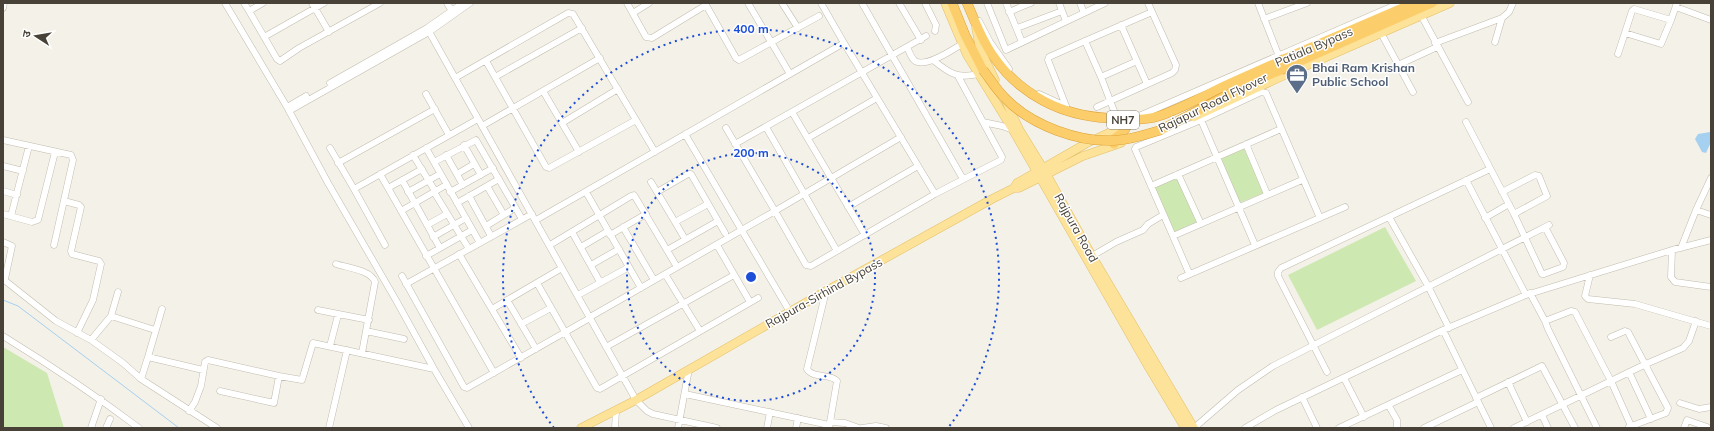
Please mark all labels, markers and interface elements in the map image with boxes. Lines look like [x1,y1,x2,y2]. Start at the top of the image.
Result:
north arrow [16,16,56,56]
text: 400 m [733,21,769,36]
street label: Patiala Bypass [1273,23,1355,70]
text: उ [19,29,34,39]
place label: Bhai Ram Krishan Public School [1312,60,1415,89]
office icon: Bhai Ram Krishan Public School [1284,62,1310,95]
street label: Rajapur Road Flyover [1156,69,1270,135]
road number: NH7 [1107,111,1139,129]
text: 200 m [733,145,769,160]
street label: Rajpura Road [1051,191,1102,265]
street label: Rajpura-Sirhind Bypass [763,254,885,331]
centre of rings [744,270,758,284]

